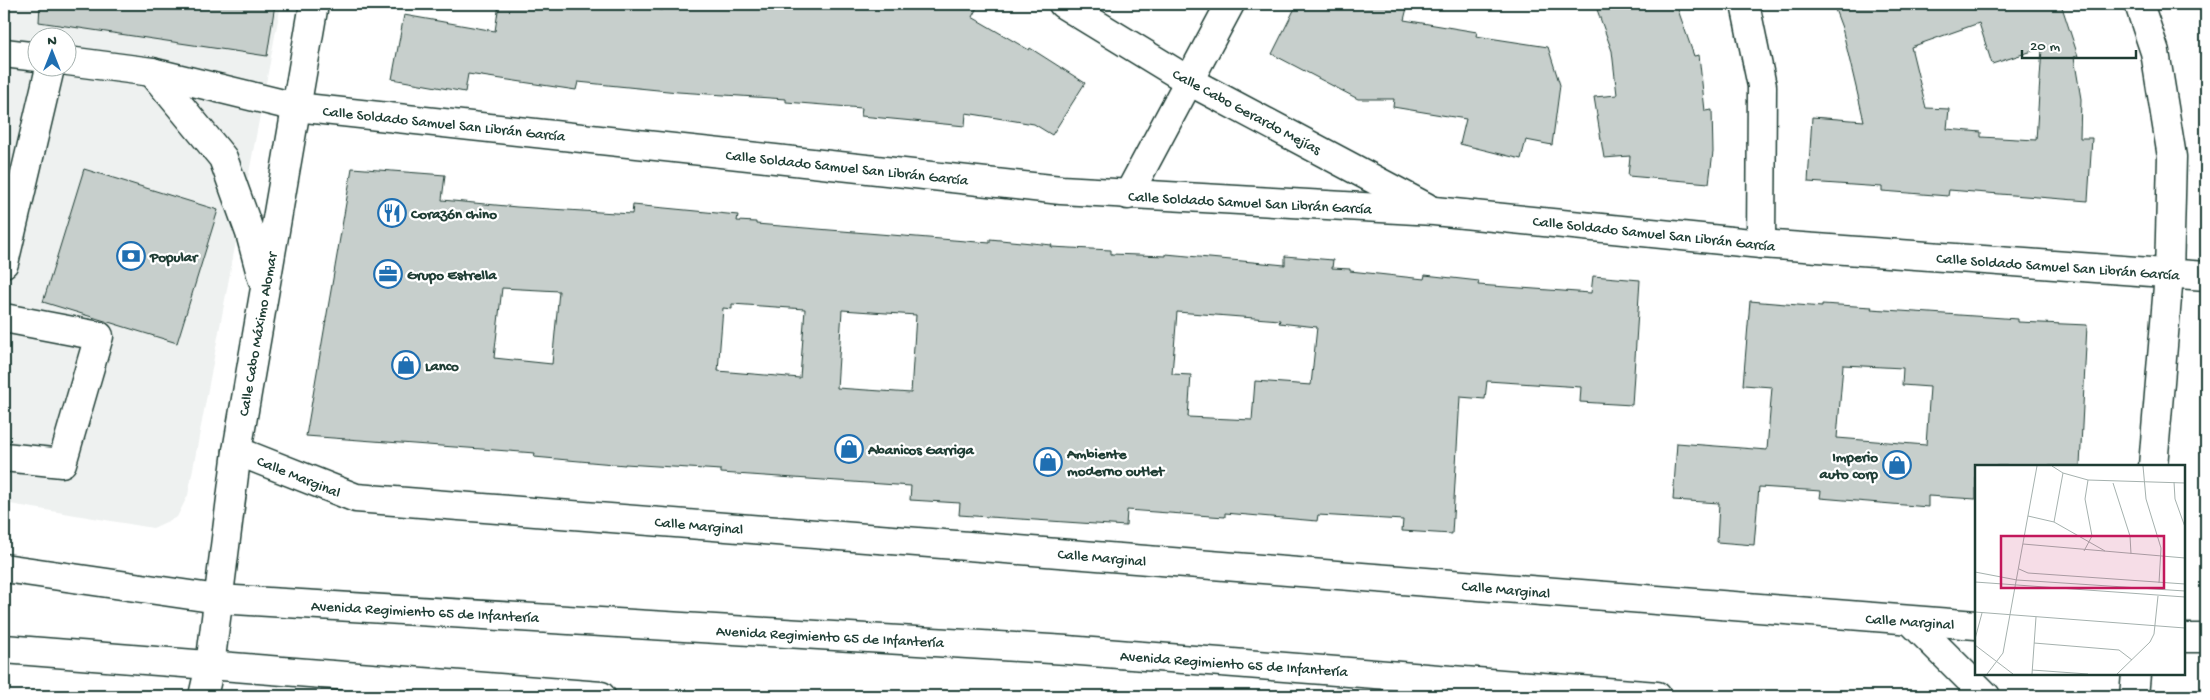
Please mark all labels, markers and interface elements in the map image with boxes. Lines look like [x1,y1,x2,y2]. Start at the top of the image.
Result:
north arrow [28,28,78,78]
scale bar [2022,28,2136,60]
text: N [47,33,57,50]
text: 20 m [2030,38,2060,56]
street label: Calle Cabo Gerardo Mejías [1169,66,1324,160]
street label: Calle Soldado Samuel San Librán García [322,103,567,147]
street label: Calle Soldado Samuel San Librán García [725,147,970,191]
street label: Calle Soldado Samuel San Librán García [1128,189,1373,219]
restaurant icon: Corazón chino [377,198,407,228]
place label: Corazón chino [410,206,497,224]
street label: Calle Soldado Samuel San Librán García [1532,213,1777,257]
bank icon: Popular [116,241,146,271]
place label: Popular [149,249,199,267]
street label: Calle Cabo Máximo Alomar [236,249,283,418]
street label: Calle Soldado Samuel San Librán García [1936,251,2181,286]
office icon: Grupo Estrella [373,259,403,289]
place label: Grupo Estrella [407,267,497,285]
shop icon: Lanco [391,350,421,380]
place label: Lanco [425,358,459,376]
shop icon: Abanicos Garriga [834,434,864,464]
place label: Abanicos Garriga [867,442,975,460]
place label: Ambiente moderno outlet [1066,446,1166,481]
shop icon: Ambiente moderno outlet [1033,447,1063,477]
place label: Imperio auto corp [1819,449,1879,484]
shop icon: Imperio auto corp [1882,450,1912,480]
street label: Calle Marginal [254,453,343,503]
inset map [1975,465,2185,675]
street label: Calle Marginal [654,514,744,540]
street label: Calle Marginal [1057,546,1147,572]
street label: Calle Marginal [1461,578,1551,604]
street label: Avenida Regimiento 65 de Infantería [310,598,540,628]
street label: Calle Marginal [1865,611,1955,635]
street label: Avenida Regimiento 65 de Infantería [715,623,945,653]
street label: Avenida Regimiento 65 de Infantería [1119,648,1349,682]

